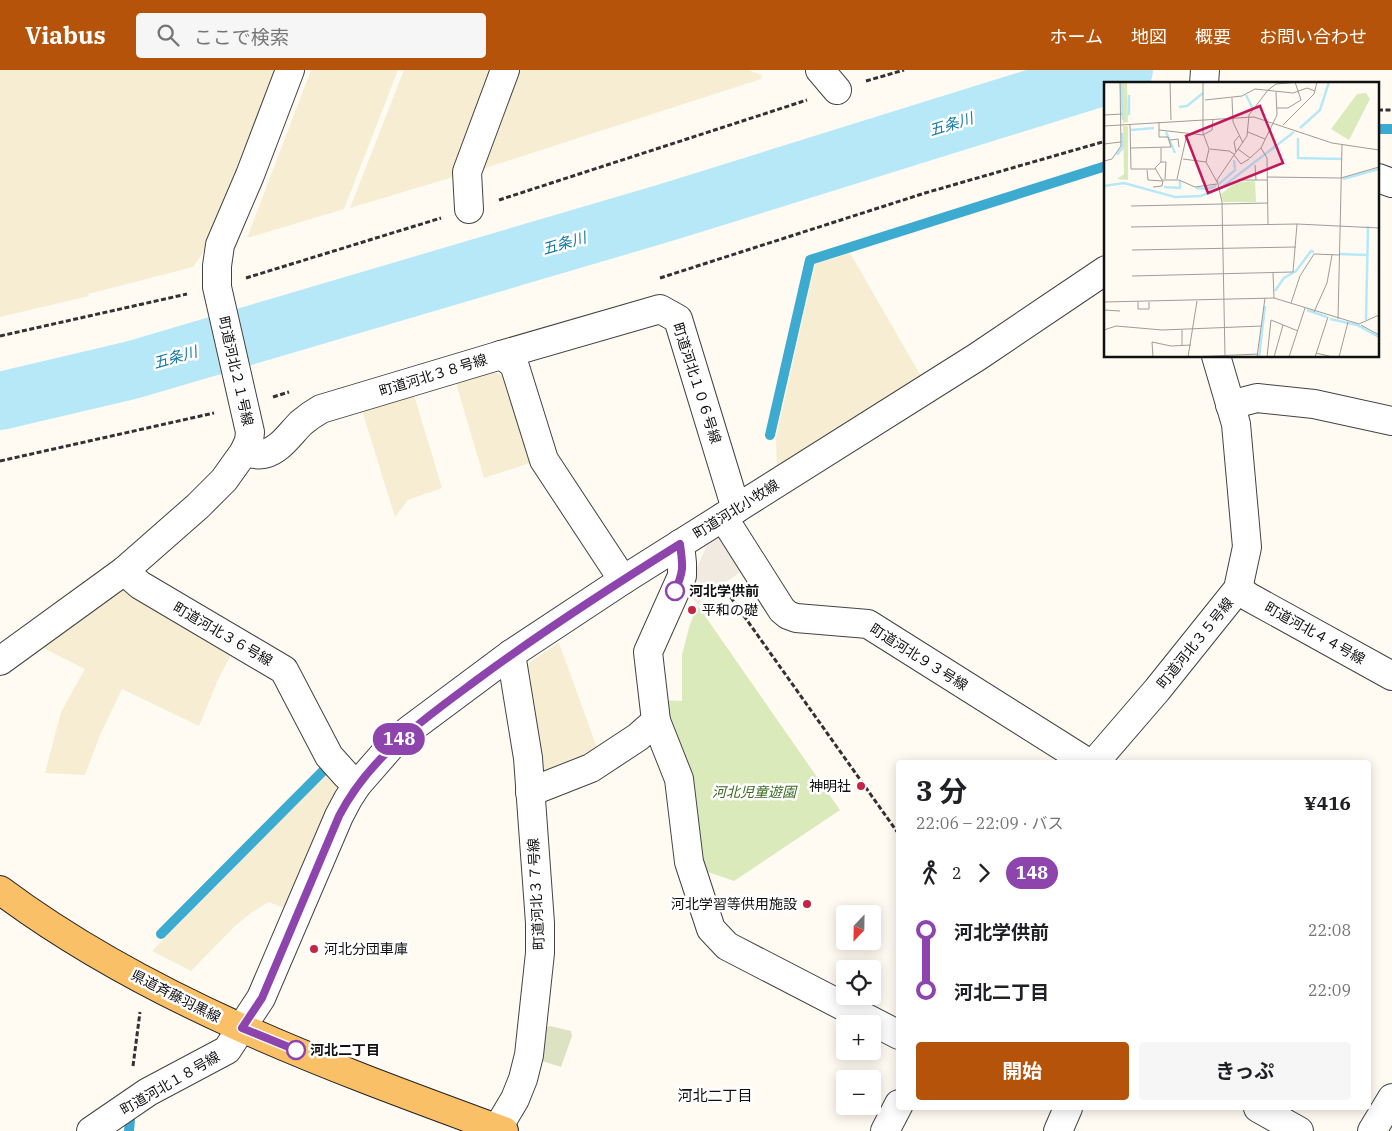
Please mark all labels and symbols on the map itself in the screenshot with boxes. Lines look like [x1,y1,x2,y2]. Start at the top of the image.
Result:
inset map [1104,82,1380,358]
water label: 五条川 [927,108,977,140]
water label: 五条川 [540,227,590,258]
street label: 町道河北２１号線 [215,314,257,428]
street label: 町道河北１０６号線 [669,320,725,446]
water label: 五条川 [151,341,201,372]
street label: 町道河北３８号線 [377,350,489,400]
street label: 町道河北小牧線 [690,475,782,543]
marker: 河北学供前 [665,581,685,601]
place label: 河北学供前 [689,582,759,600]
street label: 町道河北３５号線 [1153,594,1237,692]
street label: 町道河北３６号線 [170,598,276,670]
street label: 町道河北４４号線 [1262,598,1368,668]
place label: 平和の礎 [702,601,758,619]
marker: 平和の礎 [686,604,698,616]
street label: 町道河北９３号線 [867,620,971,694]
line badge: 148 [370,723,428,755]
place label: 神明社 [809,777,851,795]
marker: 神明社 [855,780,867,792]
park label: 河北児童遊園 [712,783,798,801]
street label: 町道河北３７号線 [524,838,548,950]
place label: 河北学習等供用施設 [671,895,797,913]
marker: 河北学習等供用施設 [801,898,813,910]
north arrow [836,905,881,950]
place label: 河北分団車庫 [324,940,408,958]
marker: 河北分団車庫 [308,943,320,955]
street label: 県道斉藤羽黒線 [128,966,224,1026]
marker: 河北二丁目 [286,1040,306,1060]
place label: 河北二丁目 [310,1041,380,1059]
street label: 町道河北１８号線 [117,1047,223,1119]
district label: 河北二丁目 [677,1086,753,1105]

